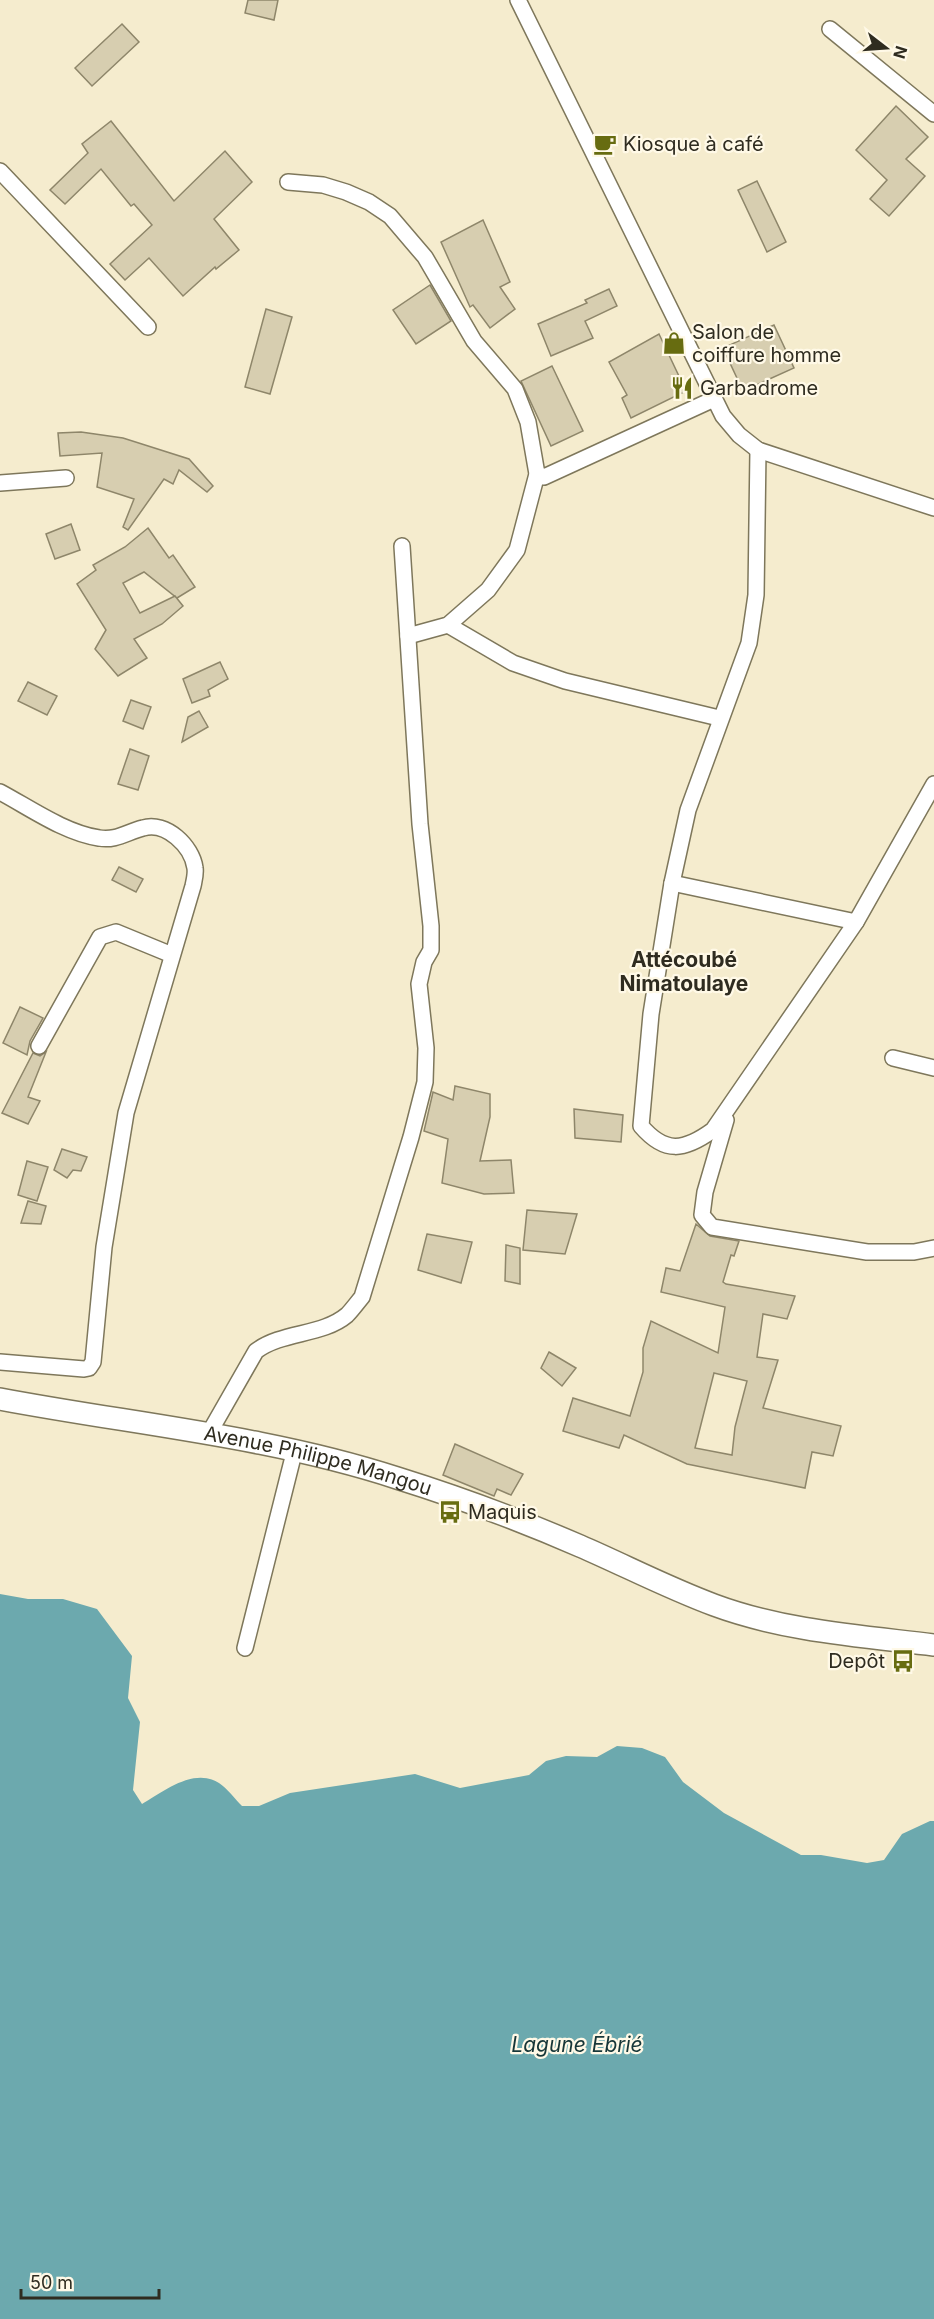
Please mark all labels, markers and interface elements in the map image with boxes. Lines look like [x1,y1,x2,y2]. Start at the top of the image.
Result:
north arrow [856,18,916,78]
text: N [889,44,912,61]
cafe icon: Kiosque à café [592,131,618,157]
place label: Kiosque à café [623,132,764,156]
place label: Salon de coiffure homme [692,320,841,367]
shop icon: Salon de coiffure homme [661,330,687,356]
restaurant icon: Garbadrome [669,375,695,401]
place label: Garbadrome [700,376,818,400]
district label: Attécoubé Nimatoulaye [620,947,748,996]
street label: Avenue Philippe Mangou [202,1421,435,1500]
bus stop icon: Maquis [437,1499,463,1525]
place label: Maquis [468,1500,537,1524]
bus stop icon: Depôt [890,1648,916,1674]
place label: Depôt [828,1649,885,1673]
water label: Lagune Ébrié [511,2031,643,2057]
scale bar [21,2262,159,2300]
text: 50 m [30,2272,73,2293]

